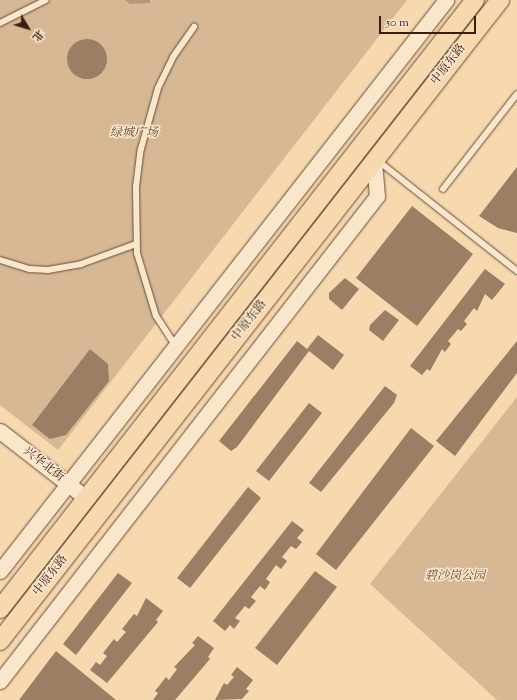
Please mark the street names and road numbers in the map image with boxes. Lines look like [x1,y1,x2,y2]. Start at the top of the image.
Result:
street label: 中原东路 [429,42,469,88]
street label: 中原东路 [230,298,270,344]
street label: 兴华北街 [20,445,66,485]
street label: 中原东路 [31,553,71,599]

